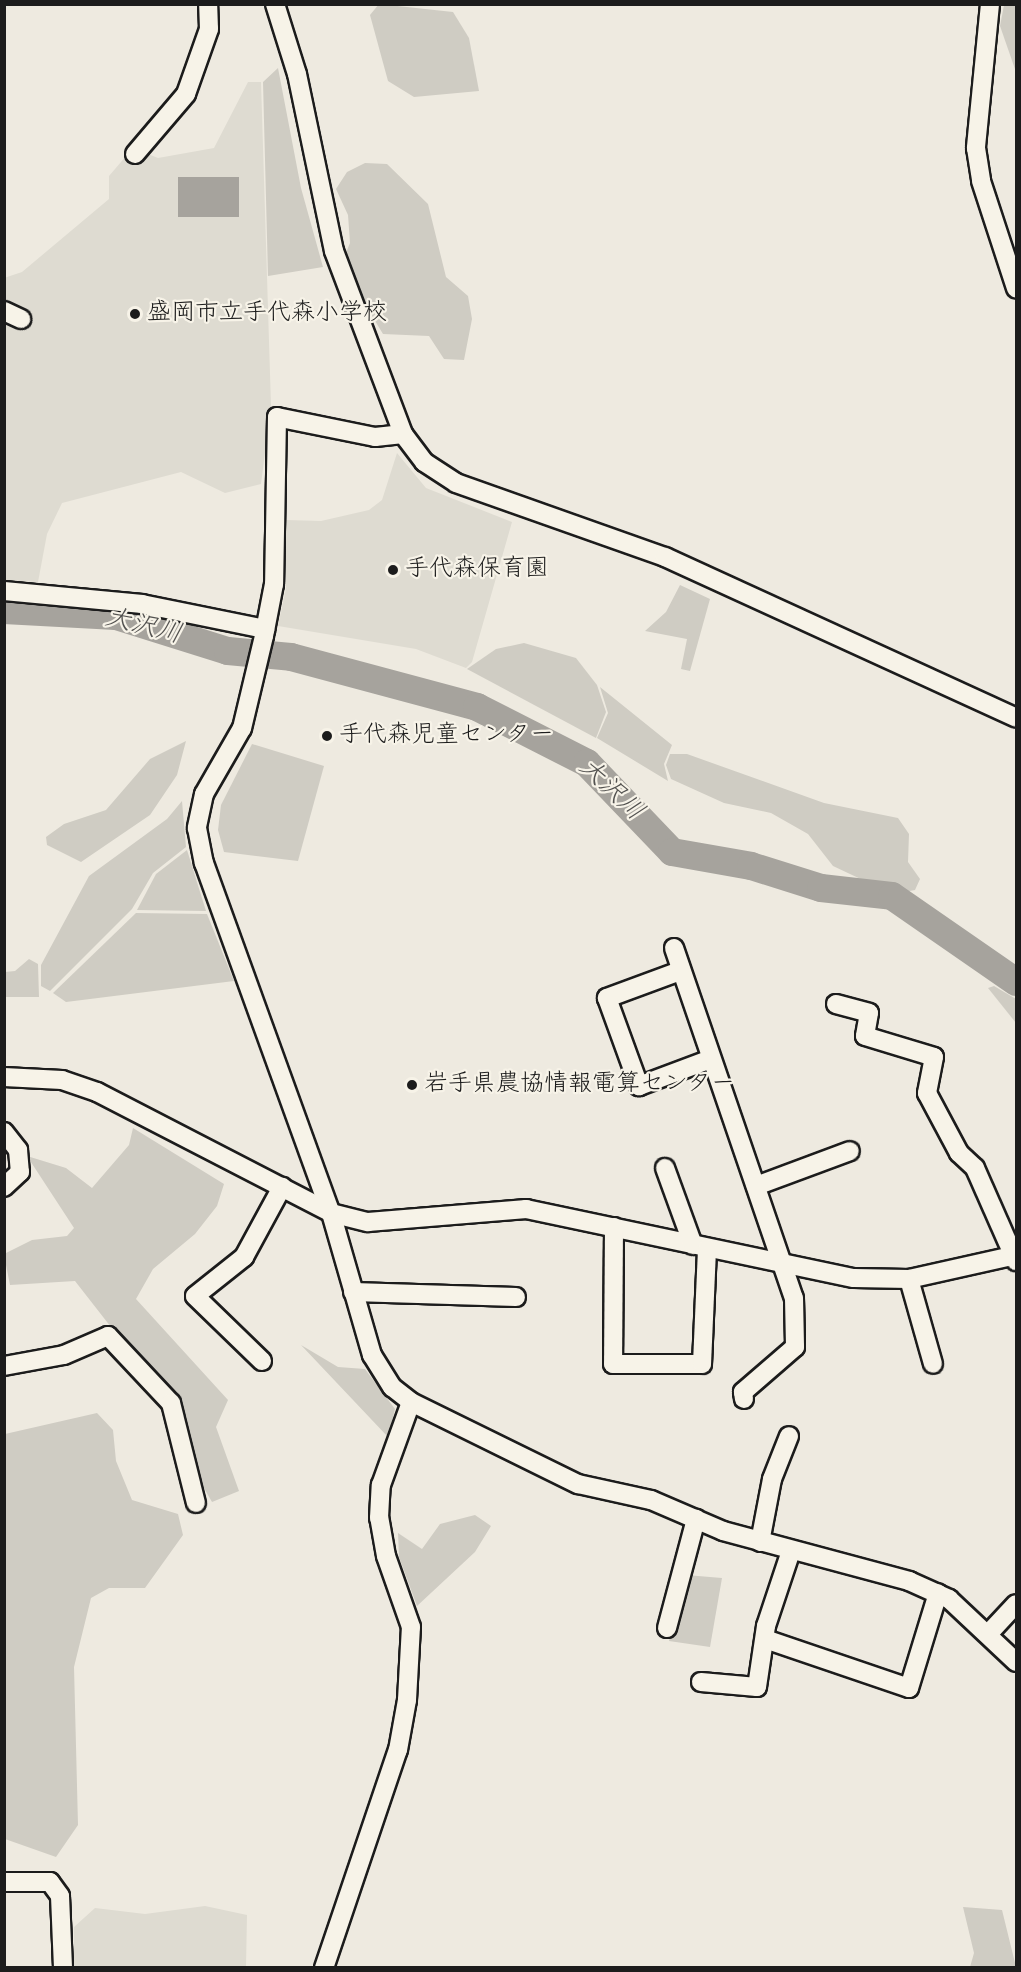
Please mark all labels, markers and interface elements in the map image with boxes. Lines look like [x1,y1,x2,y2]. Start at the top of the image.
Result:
place label: 盛岡市立手代森小学校 [147,300,387,328]
marker: 盛岡市立手代森小学校 [128,307,142,321]
place label: 手代森保育園 [405,556,549,584]
marker: 手代森保育園 [386,563,400,577]
water label: 大沢川 [101,603,185,653]
place label: 手代森児童センター [339,722,555,750]
marker: 手代森児童センター [320,729,334,743]
water label: 大沢川 [571,753,649,829]
place label: 岩手県農協情報電算センター [424,1071,736,1099]
marker: 岩手県農協情報電算センター [405,1078,419,1092]

